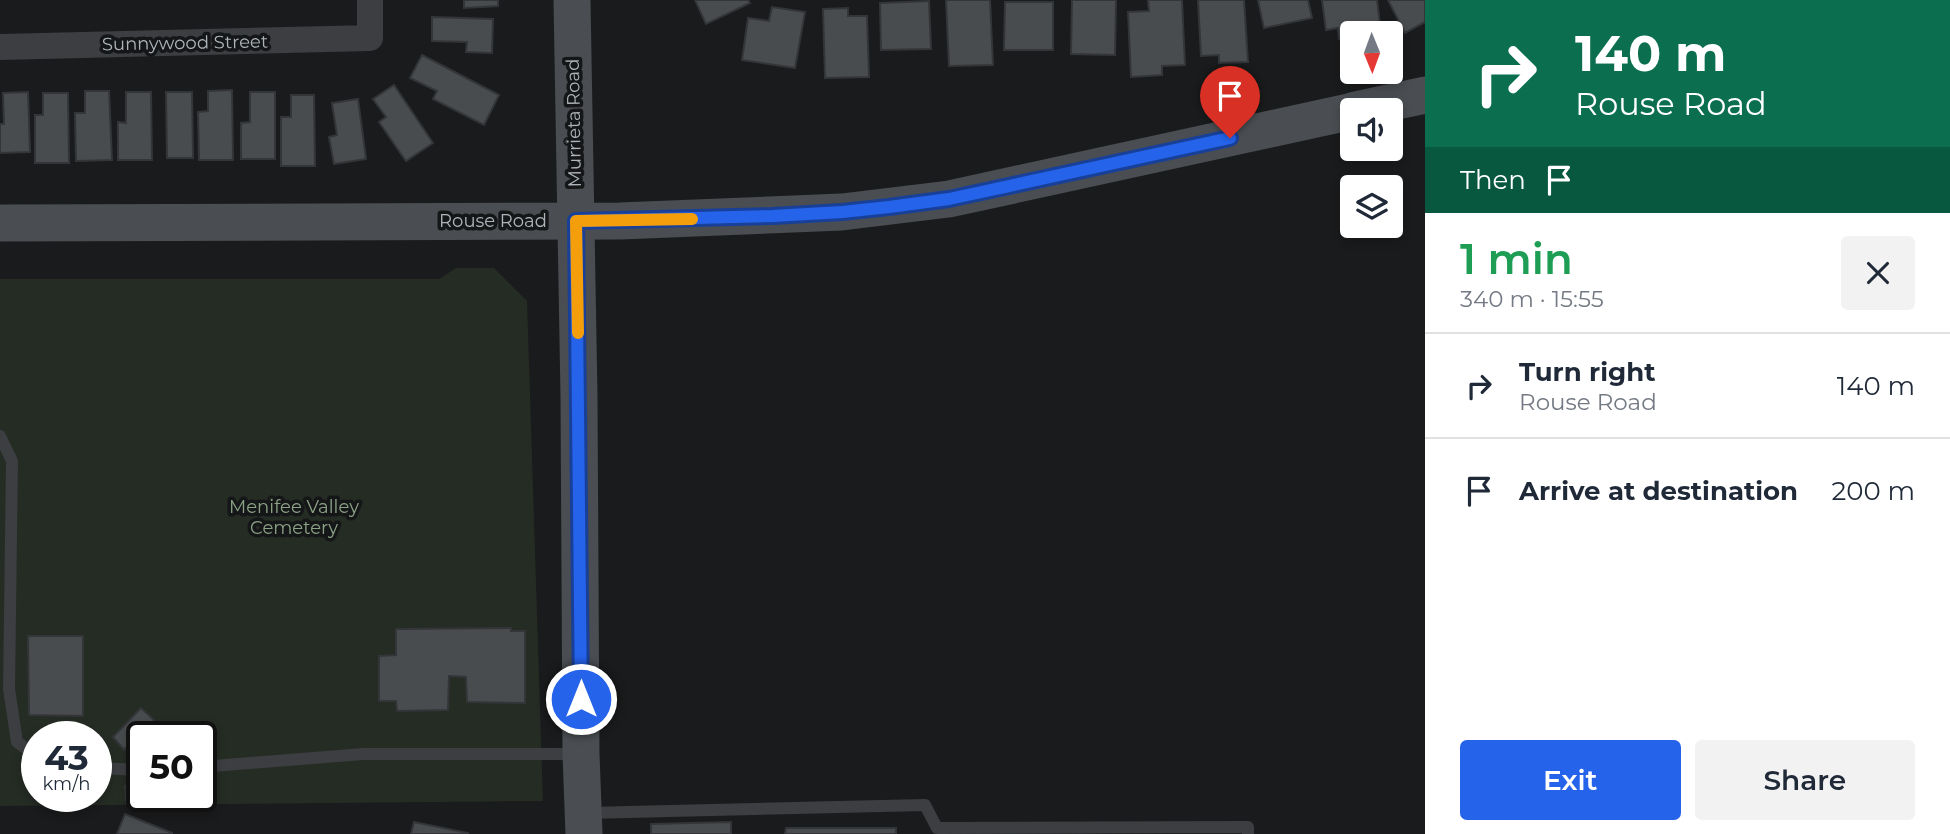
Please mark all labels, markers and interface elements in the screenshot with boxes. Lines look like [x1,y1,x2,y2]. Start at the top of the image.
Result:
north arrow [1340,21,1404,84]
map controls [1340,21,1403,238]
text: 140 m [1575,24,1727,83]
icon: right [1460,28,1551,119]
street label: Sunnywood Street [102,31,268,55]
street label: Murrieta Road [562,59,586,187]
pin [1200,66,1260,138]
icon: arrive [1211,77,1249,115]
text: Rouse Road [1575,84,1767,123]
button: sound [1340,98,1403,161]
icon: arrive [1540,161,1578,199]
text: Then [1460,164,1526,196]
button: layers [1340,175,1403,238]
street label: Rouse Road [439,210,547,232]
text: 1 min [1460,233,1573,285]
button: close [1841,236,1915,310]
text: 340 m · 15:55 [1460,285,1604,313]
text: Turn right [1519,356,1655,388]
icon: right [1460,367,1498,405]
text: 140 m [1837,370,1915,402]
text: Rouse Road [1519,388,1657,416]
icon: arrive [1460,472,1498,510]
text: Arrive at destination [1519,475,1798,507]
text: 200 m [1831,475,1915,507]
park label: Menifee Valley Cemetery [229,496,359,539]
position arrow [544,662,618,736]
speed limit sign: 50 [126,721,217,812]
text: 43 [44,736,89,779]
button: Exit [1460,740,1681,820]
button: Share [1695,740,1915,820]
text: km/h [42,773,91,795]

